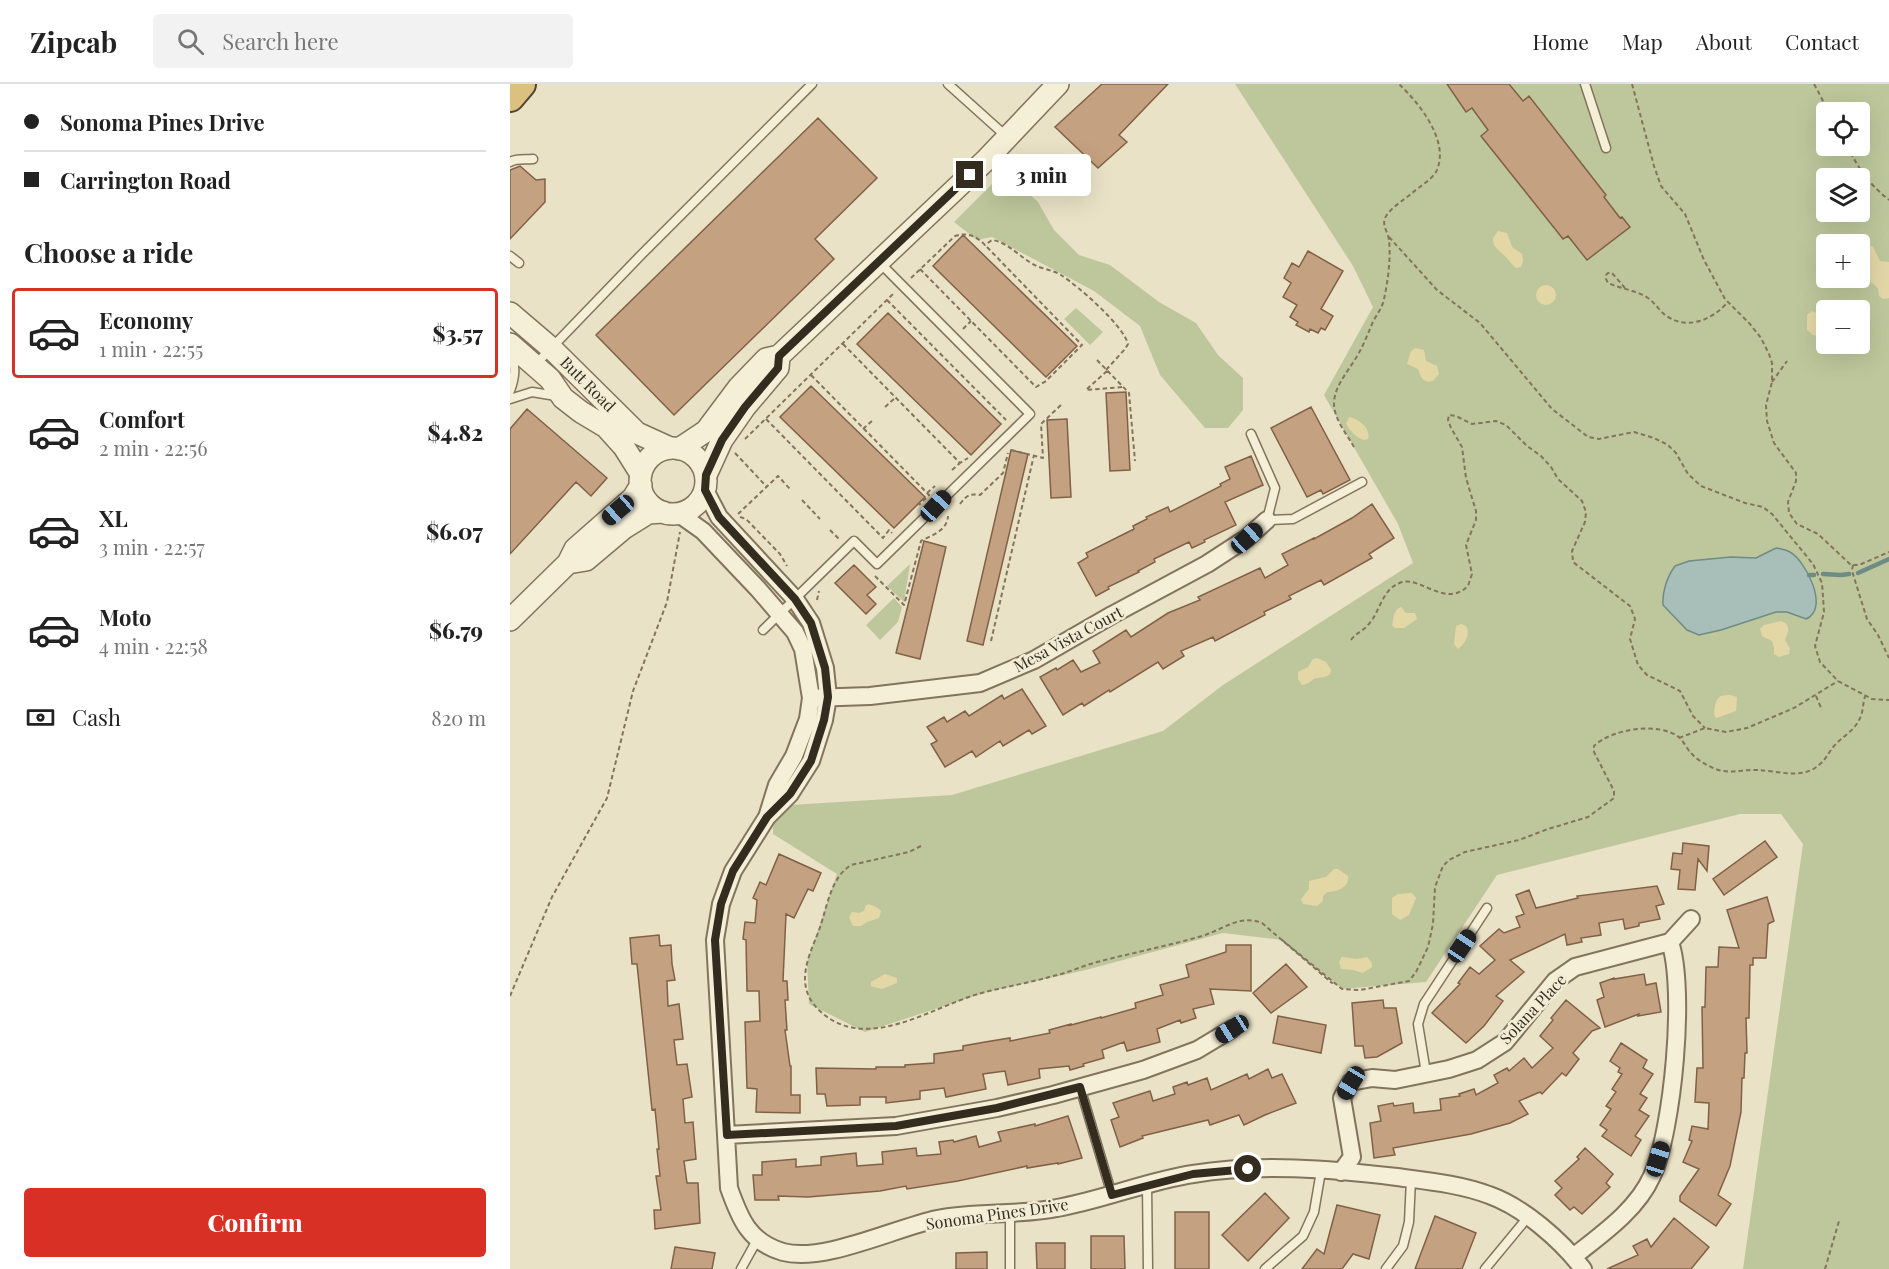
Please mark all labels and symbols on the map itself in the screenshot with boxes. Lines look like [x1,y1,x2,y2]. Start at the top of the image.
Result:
callout: 3 min [991,154,1090,196]
route end [956,161,983,188]
street label: Butt Road [556,351,621,416]
car [917,487,955,525]
car [599,491,637,529]
car [1228,519,1266,557]
street label: Mesa Vista Court [1009,601,1126,676]
car [1444,926,1480,966]
street label: Solana Place [1495,969,1571,1048]
car [1212,1012,1252,1046]
car [1334,1063,1368,1103]
car [1644,1139,1672,1179]
route start [1234,1155,1261,1182]
street label: Sonoma Pines Drive [924,1193,1070,1234]

